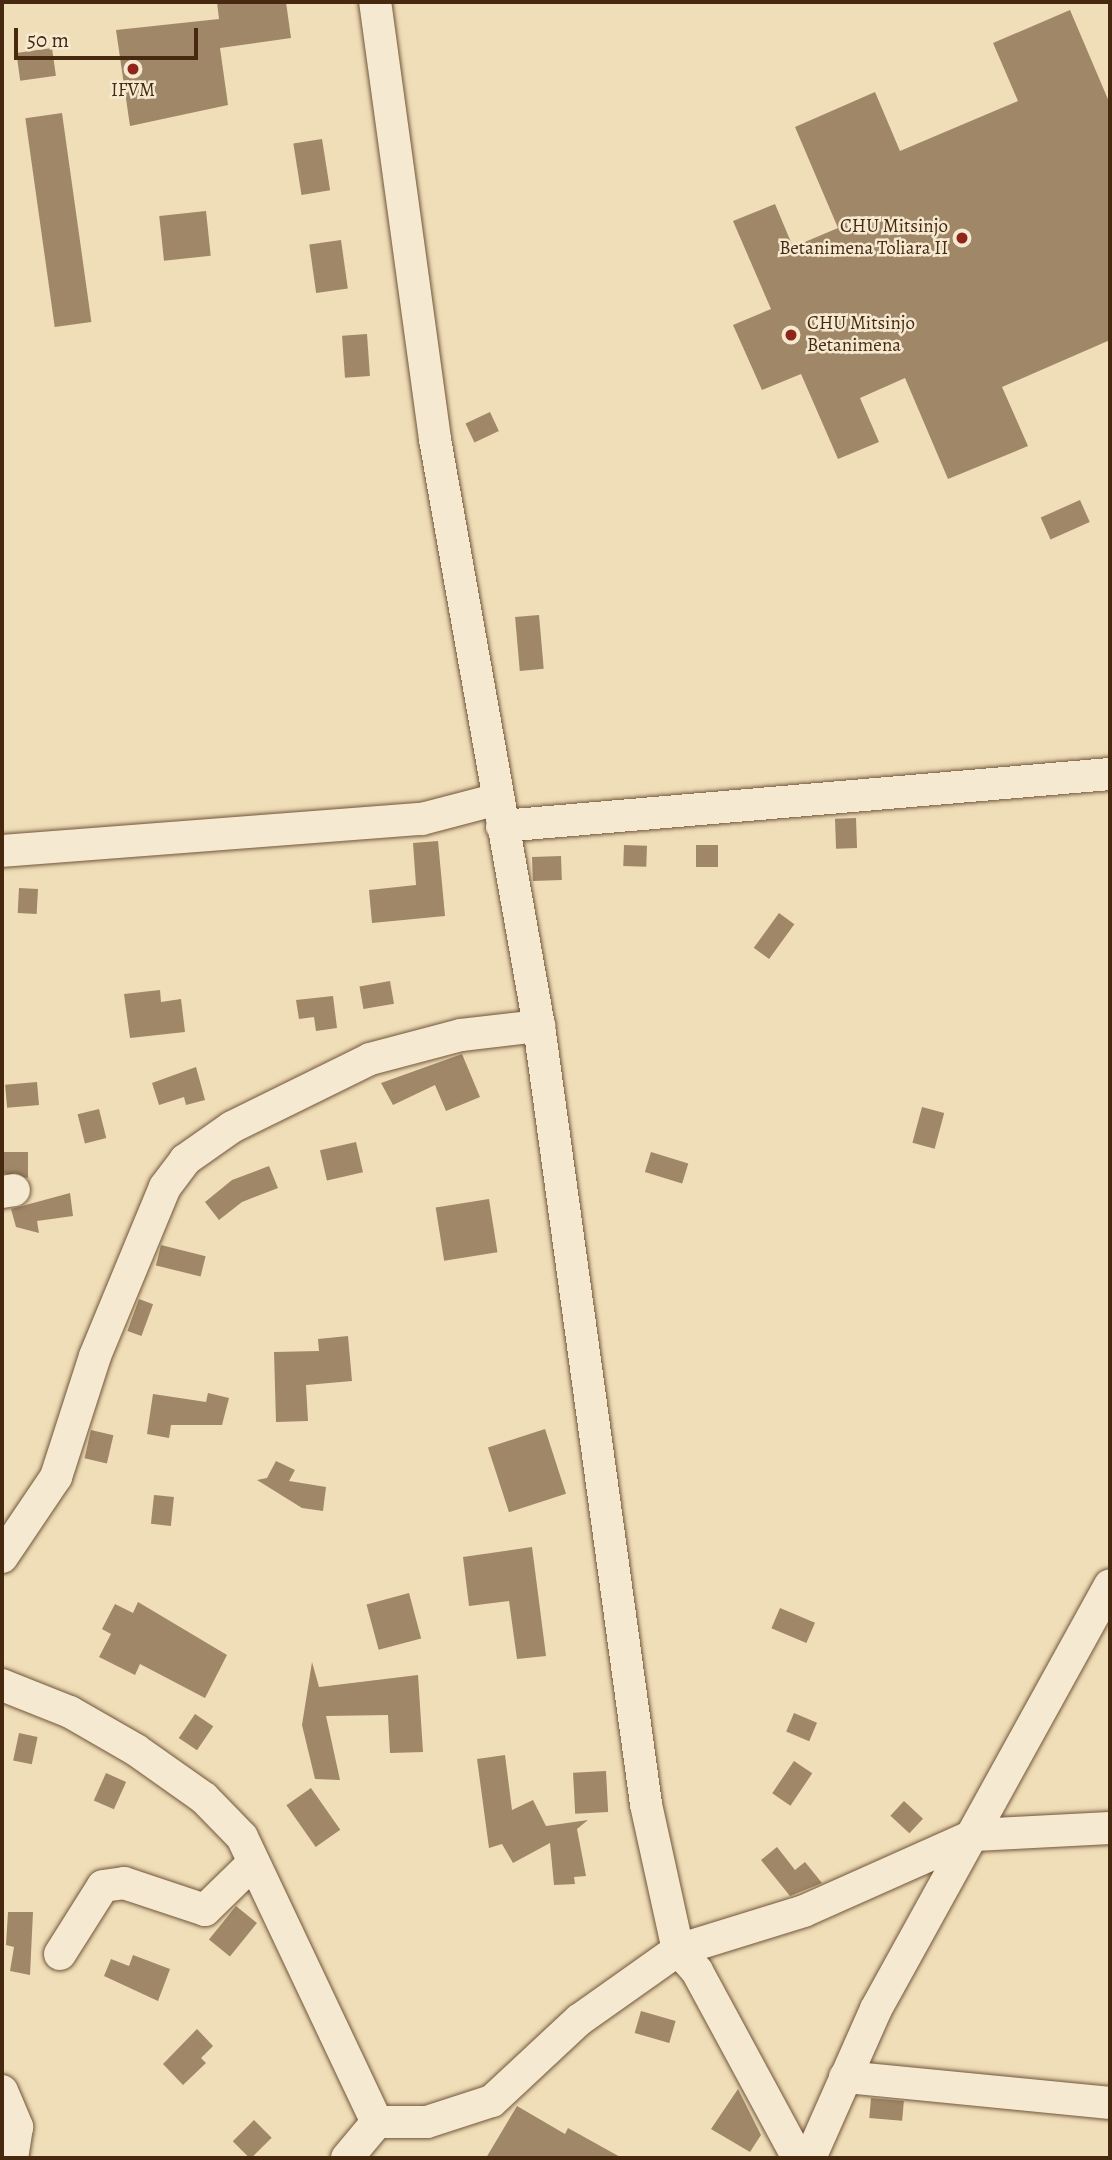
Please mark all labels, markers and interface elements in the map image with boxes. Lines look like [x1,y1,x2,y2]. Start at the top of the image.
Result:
scale bar [18,14,201,58]
text: 50 m [27,26,69,54]
marker: IFVM [125,61,141,77]
place label: IFVM [111,80,155,102]
place label: CHU Mitsinjo Betanimena Toliara II [779,216,948,260]
marker: CHU Mitsinjo Betanimena Toliara II [954,230,970,246]
place label: CHU Mitsinjo Betanimena [807,313,915,357]
marker: CHU Mitsinjo Betanimena [781,325,801,345]

